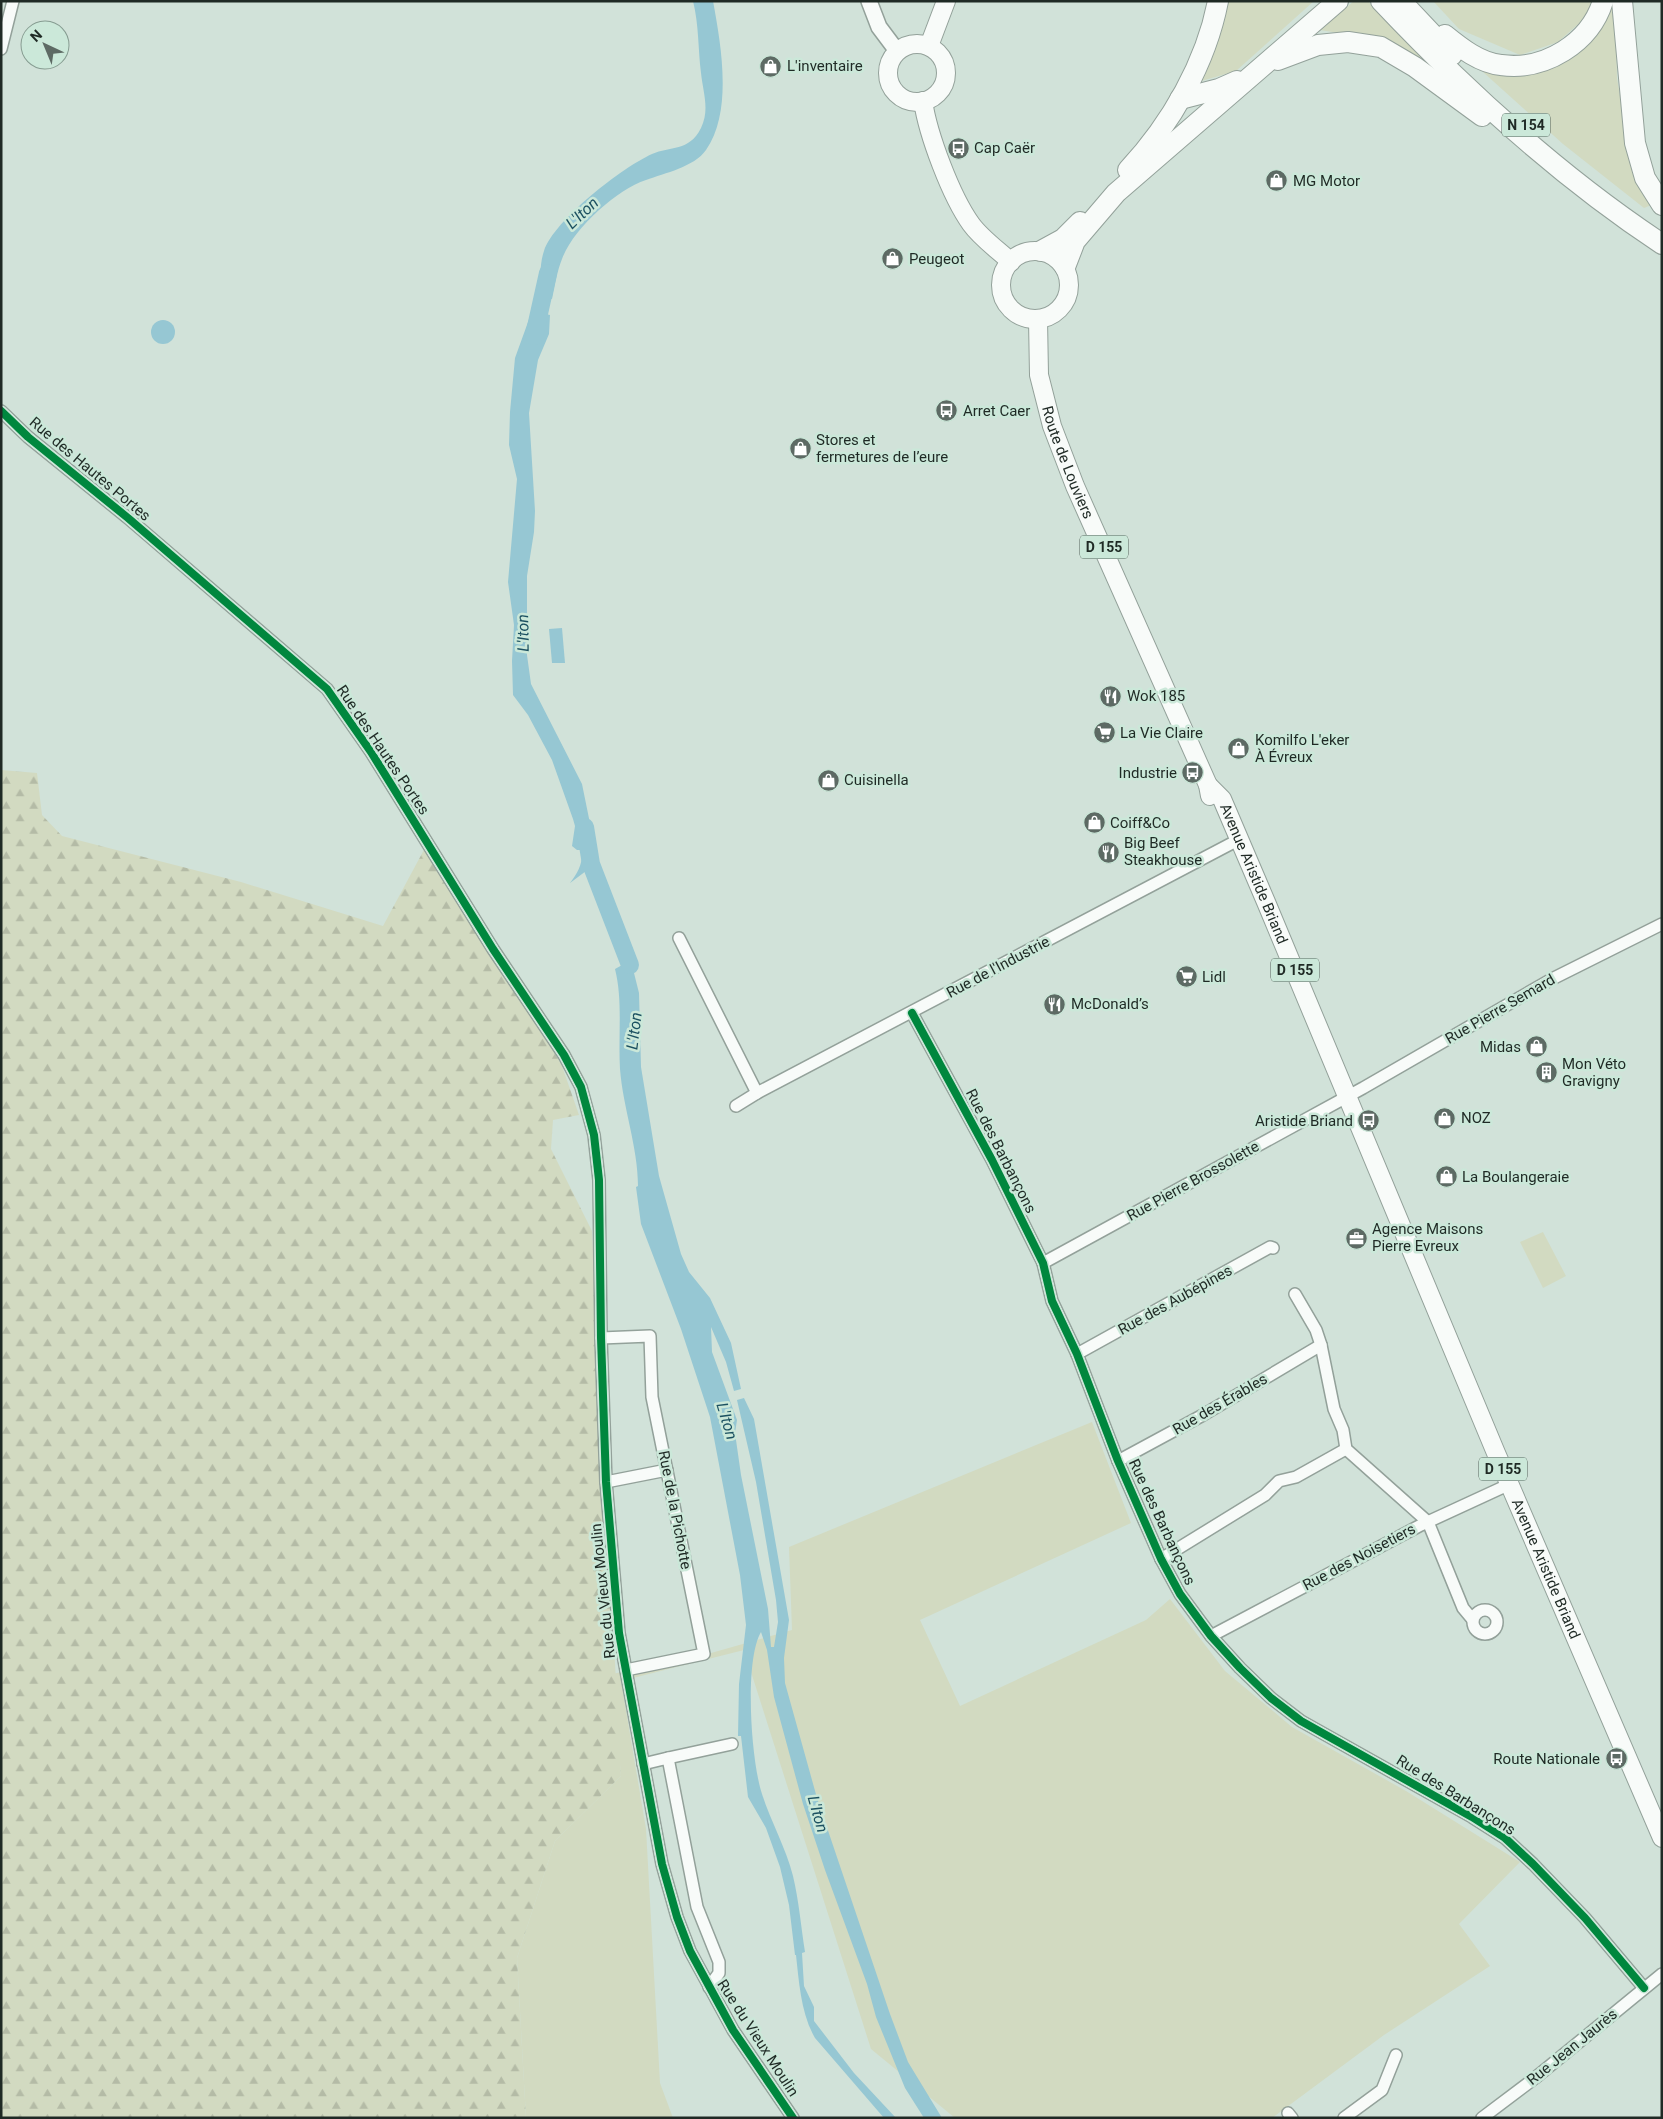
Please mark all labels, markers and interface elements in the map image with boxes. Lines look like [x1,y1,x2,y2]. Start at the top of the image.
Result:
north arrow [20,20,70,70]
text: N [27,26,45,45]
shop icon: L'inventaire [759,54,783,78]
place label: L'inventaire [787,57,863,75]
road number: N 154 [1502,114,1550,136]
bus stop icon: Cap Caër [946,136,970,160]
place label: Cap Caër [974,139,1035,157]
shop icon: MG Motor [1265,169,1289,193]
place label: MG Motor [1293,172,1360,190]
water label: L'Iton [562,193,602,233]
shop icon: Peugeot [881,247,905,271]
place label: Peugeot [909,250,965,268]
bus stop icon: Arret Caer [935,399,959,423]
place label: Arret Caer [963,402,1030,420]
street label: Route de Louviers [1038,404,1097,522]
street label: Rue des Hautes Portes [26,413,154,525]
place label: Stores et fermetures de l’eure [816,431,948,466]
shop icon: Stores et fermetures de l’eure [788,437,812,461]
road number: D 155 [1080,536,1128,558]
water label: L'Iton [513,614,533,652]
street label: Rue des Hautes Portes [333,682,433,818]
restaurant icon: Wok 185 [1099,684,1123,708]
place label: Wok 185 [1127,687,1185,705]
supermarket icon: La Vie Claire [1092,721,1116,745]
place label: La Vie Claire [1120,724,1203,742]
place label: Komilfo L'eker À Évreux [1255,731,1349,766]
shop icon: Komilfo L'eker À Évreux [1227,737,1251,761]
bus stop icon: Industrie [1181,761,1205,785]
place label: Industrie [1119,764,1177,782]
shop icon: Cuisinella [816,768,840,792]
place label: Cuisinella [844,771,909,789]
street label: Avenue Aristide Briand [1216,801,1292,947]
shop icon: Coiff&Co [1082,811,1106,835]
place label: Coiff&Co [1110,814,1170,832]
place label: Big Beef Steakhouse [1124,834,1202,869]
restaurant icon: Big Beef Steakhouse [1096,840,1120,864]
street label: Rue de l'Industrie [943,932,1053,1002]
road number: D 155 [1271,958,1319,982]
supermarket icon: Lidl [1174,965,1198,989]
place label: Lidl [1202,968,1226,986]
street label: Rue Pierre Semard [1442,970,1558,1048]
restaurant icon: McDonald’s [1043,992,1067,1016]
place label: McDonald’s [1071,995,1149,1013]
water label: L'Iton [622,1011,646,1051]
shop icon: Midas [1525,1035,1549,1059]
place label: Midas [1480,1038,1521,1056]
place label: Mon Véto Gravigny [1562,1055,1626,1090]
building icon: Mon Véto Gravigny [1534,1061,1558,1085]
street label: Rue des Barbançons [962,1086,1040,1216]
shop icon: NOZ [1433,1106,1457,1130]
bus stop icon: Aristide Briand [1357,1109,1381,1133]
place label: NOZ [1461,1109,1491,1127]
place label: Aristide Briand [1255,1112,1353,1130]
street label: Rue Pierre Brossolette [1124,1137,1262,1225]
shop icon: La Boulangeraie [1434,1165,1458,1189]
place label: La Boulangeraie [1462,1168,1569,1186]
place label: Agence Maisons Pierre Evreux [1372,1220,1483,1255]
office icon: Agence Maisons Pierre Evreux [1344,1226,1368,1250]
street label: Rue des Aubépines [1115,1261,1235,1339]
street label: Rue des Érables [1169,1370,1271,1438]
water label: L'Iton [712,1400,742,1442]
street label: Rue de la Pichotte [655,1449,695,1571]
street label: Rue des Barbançons [1125,1456,1199,1588]
road number: D 155 [1479,1458,1527,1480]
street label: Avenue Aristide Briand [1508,1496,1584,1642]
street label: Rue des Noisetiers [1300,1520,1418,1594]
street label: Rue du Vieux Moulin [587,1523,619,1659]
bus stop icon: Route Nationale [1604,1747,1628,1771]
place label: Route Nationale [1493,1750,1600,1768]
street label: Rue des Barbançons [1393,1751,1519,1839]
water label: L'Iton [804,1793,832,1835]
street label: Rue du Vieux Moulin [713,1976,803,2100]
street label: Rue Jean Jaurès [1523,2005,1621,2089]

